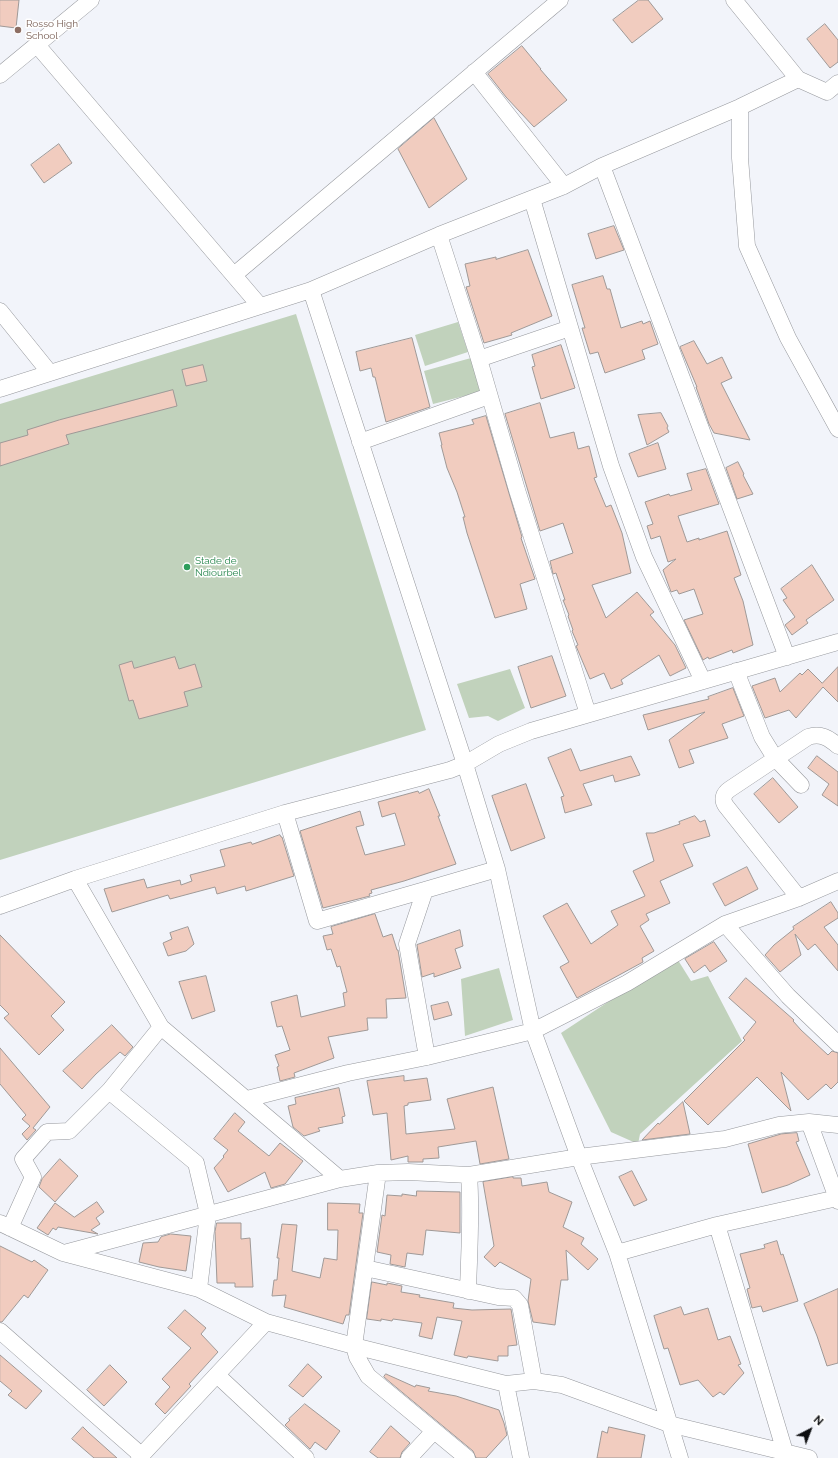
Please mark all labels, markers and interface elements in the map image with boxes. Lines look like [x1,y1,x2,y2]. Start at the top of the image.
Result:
place label: Rosso High School [26,18,78,42]
marker: Rosso High School [13,25,23,35]
place label: Stade de Ndiourbel [195,555,241,578]
marker: Stade de Ndiourbel [182,562,192,572]
north arrow [790,1410,830,1450]
text: N [811,1413,826,1428]

